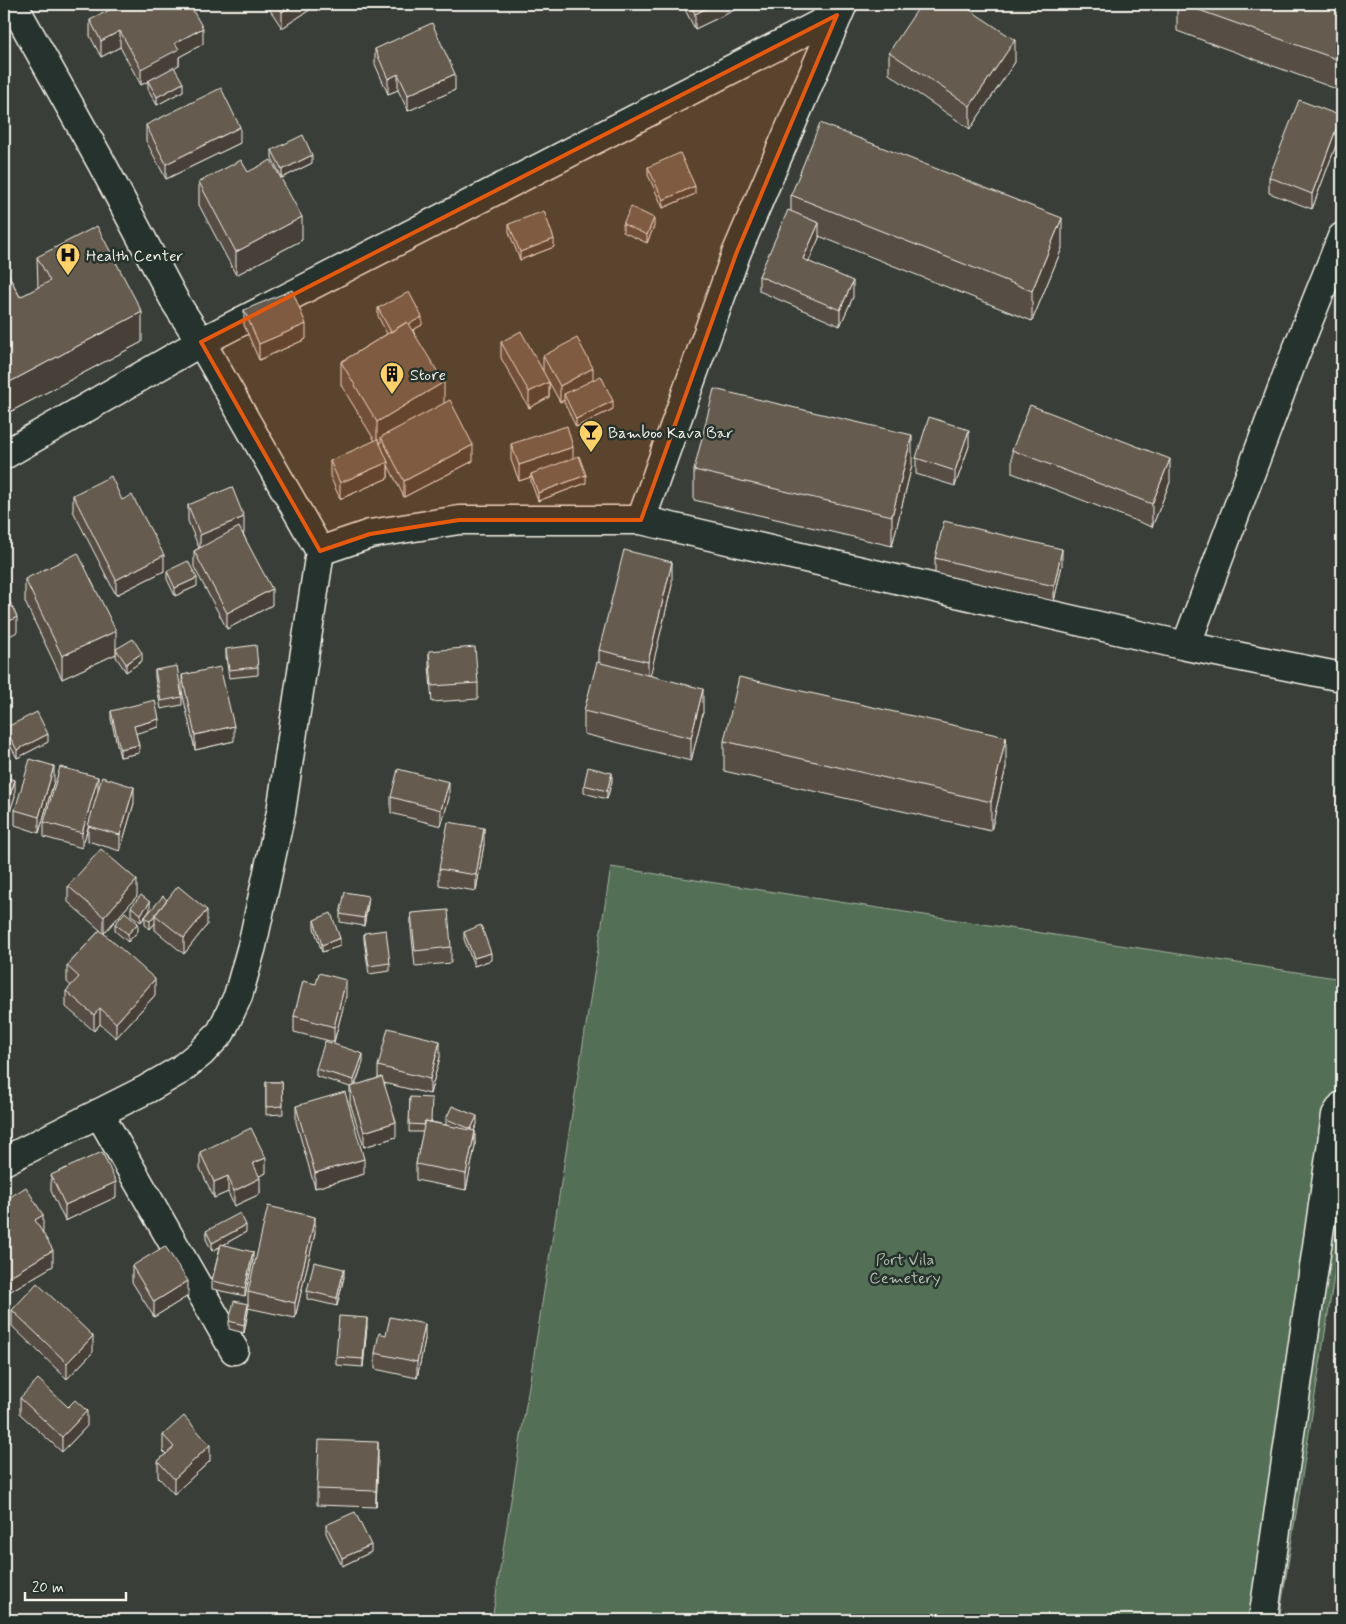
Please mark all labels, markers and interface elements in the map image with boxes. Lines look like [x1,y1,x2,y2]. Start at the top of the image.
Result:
hospital icon: Health Center [55,242,81,276]
place label: Health Center [86,246,183,267]
building icon: Store [379,361,405,395]
place label: Store [410,365,446,386]
bar icon: Bamboo Kava Bar [578,419,604,453]
place label: Bamboo Kava Bar [608,423,733,444]
park label: Port Vila Cemetery [869,1250,941,1289]
scale bar [25,1569,126,1601]
text: 20 m [32,1578,64,1598]

